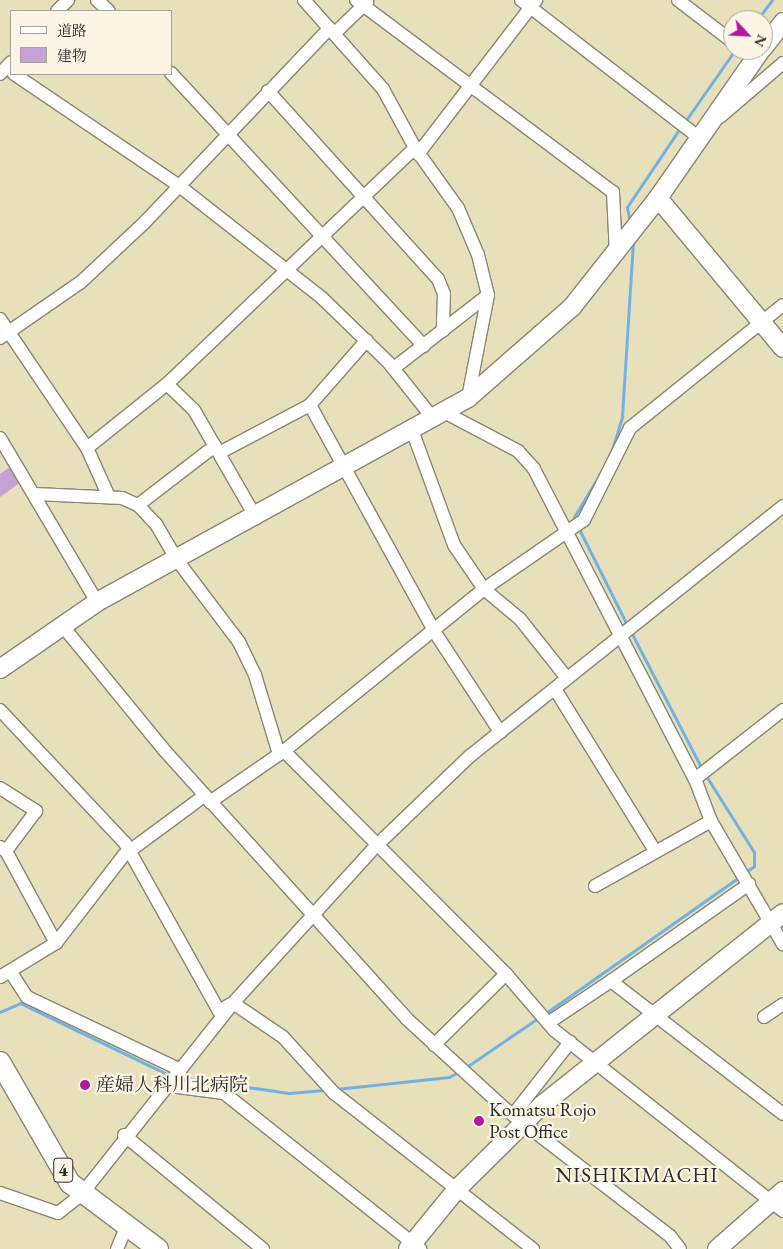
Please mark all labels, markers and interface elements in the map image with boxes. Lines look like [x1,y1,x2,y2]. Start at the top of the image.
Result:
legend [10,10,172,75]
north arrow [723,10,773,60]
text: 道路 [57,21,87,40]
text: N [750,32,771,50]
text: 建物 [57,46,87,65]
place label: 産婦人科川北病院 [96,1074,248,1096]
marker: 産婦人科川北病院 [78,1078,92,1092]
place label: Komatsu Rojo Post Office [489,1099,596,1143]
marker: Komatsu Rojo Post Office [473,1115,485,1127]
road number: 4 [53,1154,73,1186]
district label: NISHIKIMACHI [554,1162,720,1188]

